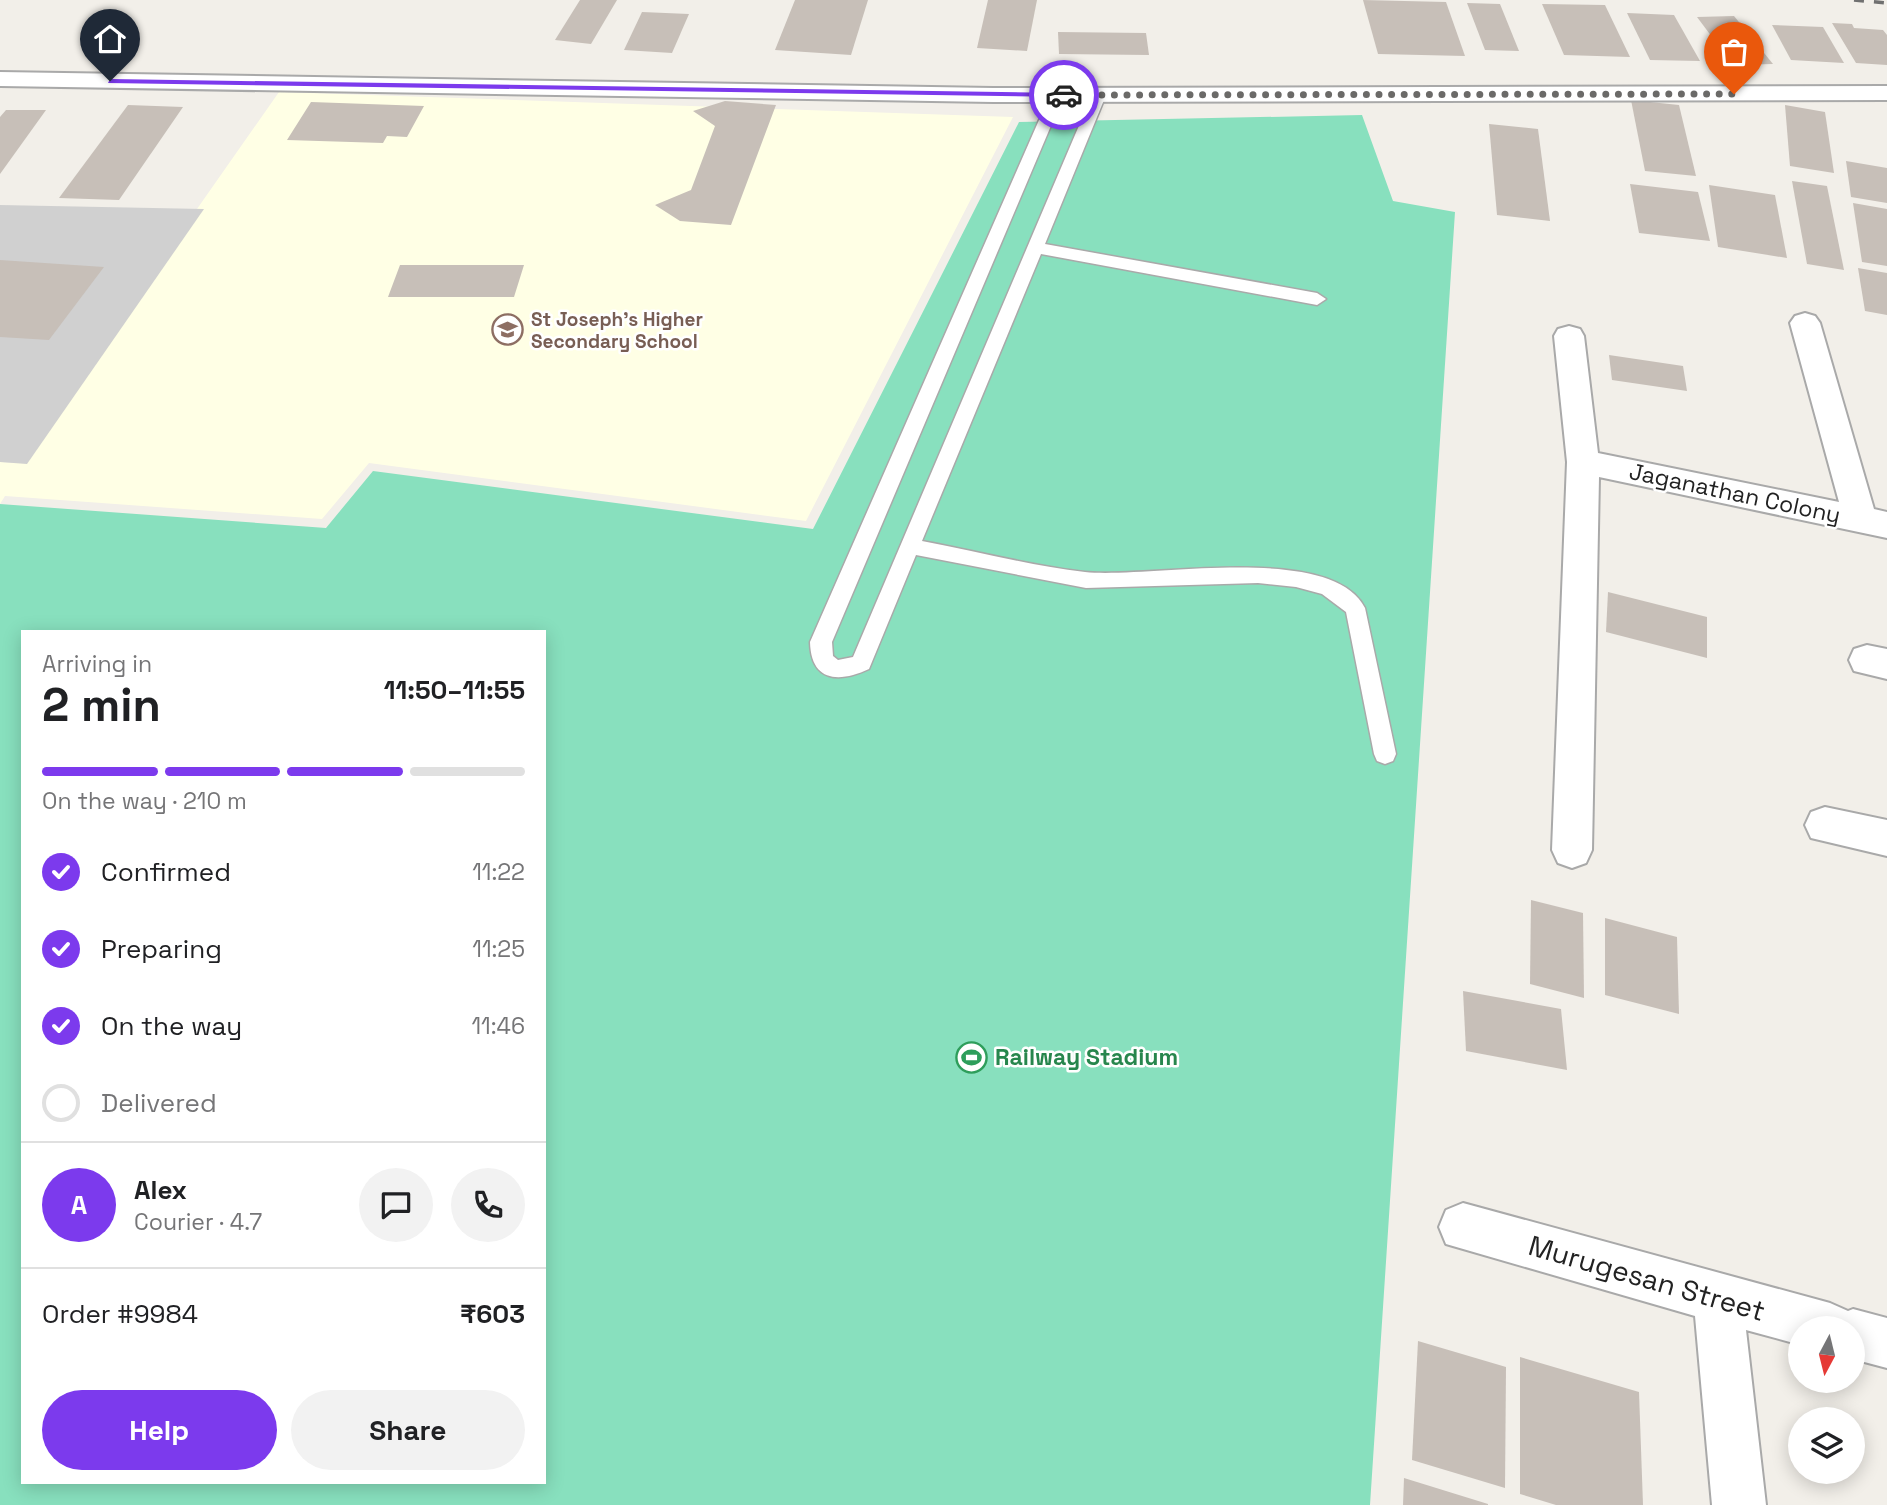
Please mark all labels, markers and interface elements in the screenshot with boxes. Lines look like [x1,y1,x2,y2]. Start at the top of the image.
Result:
pin [80,9,140,81]
icon: home [91,20,129,58]
pin [1704,22,1764,94]
icon: bag [1715,33,1753,71]
courier [1029,60,1099,130]
icon: car [1045,76,1083,114]
place label: St Joseph's Higher Secondary School [531,307,703,354]
school or university icon: St Joseph's Higher Secondary School [491,313,525,347]
street label: Jaganathan Colony [1627,456,1843,530]
text: Arriving in [42,649,152,679]
text: 11:50–11:55 [384,673,525,707]
text: 2 min [42,676,161,734]
text: On the way · 210 m [42,786,247,816]
icon: check [42,853,80,891]
text: Confirmed [101,855,231,889]
text: 11:22 [472,857,525,887]
icon: check [42,930,80,968]
text: Preparing [101,932,222,966]
text: 11:25 [472,934,525,964]
icon: check [42,1007,80,1045]
text: On the way [101,1009,242,1043]
text: 11:46 [472,1011,525,1041]
sports icon: Railway Stadium [955,1040,989,1074]
place label: Railway Stadium [995,1042,1178,1072]
text: Delivered [101,1086,217,1120]
button: chat [359,1168,433,1242]
button: phone [451,1168,525,1242]
text: Alex [134,1173,187,1207]
text: A [71,1188,87,1222]
text: Courier · 4.7 [134,1207,262,1237]
street label: Murugesan Street [1525,1227,1769,1329]
text: Order #9984 [42,1297,198,1331]
text: ₹603 [460,1297,525,1331]
north arrow [1788,1316,1866,1393]
map controls [1788,1316,1865,1484]
button: Help [42,1390,277,1470]
button: Share [291,1390,525,1470]
button: layers [1788,1407,1865,1484]

